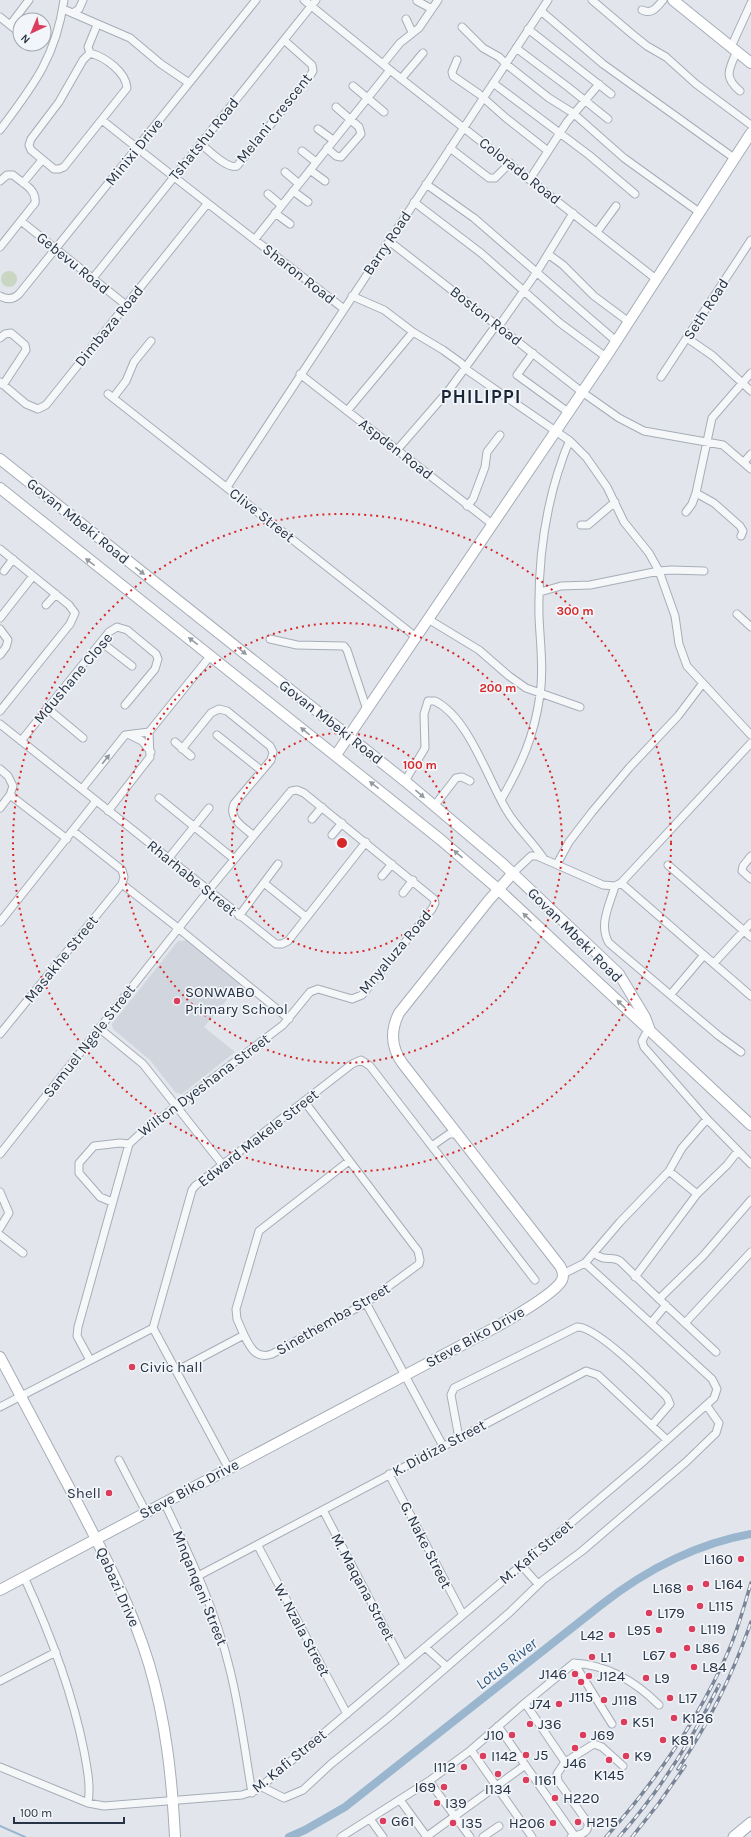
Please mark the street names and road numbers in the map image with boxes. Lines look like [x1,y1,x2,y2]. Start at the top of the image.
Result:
street label: Melani Crescent [232,69,316,167]
street label: Tshatshu Road [165,94,243,184]
street label: Minixi Drive [101,115,167,189]
street label: Colorado Road [476,134,564,208]
street label: Barry Road [359,208,415,278]
street label: Gebevu Road [33,228,113,298]
street label: Sharon Road [259,240,339,308]
street label: Seth Road [680,275,732,343]
street label: Dimbaza Road [71,282,147,370]
street label: Boston Road [446,282,526,350]
street label: Aspden Road [355,415,437,483]
street label: Govan Mbeki Road [23,474,133,568]
street label: Clive Street [226,484,298,546]
street label: Mdushane Close [30,629,116,727]
street label: Govan Mbeki Road [276,676,386,768]
street label: Rharhabe Street [143,836,241,920]
street label: Govan Mbeki Road [524,884,626,986]
street label: Mnyaluza Road [355,906,435,998]
street label: Masakhe Street [20,911,102,1006]
street label: Samuel Ngele Street [39,980,139,1101]
street label: Wilton Dyeshana Street [135,1029,274,1140]
street label: Edward Makele Street [194,1085,322,1191]
street label: Sinethemba Street [273,1279,393,1359]
street label: Steve Biko Drive [422,1302,528,1372]
street label: K. Didiza Street [389,1416,489,1480]
street label: Steve Biko Drive [136,1455,242,1523]
street label: G. Nake Street [396,1498,456,1592]
street label: M. Kafi Street [495,1516,577,1588]
street label: Mnqanqeni Street [169,1528,231,1649]
street label: M. Maqana Street [327,1530,399,1644]
street label: Qabazi Drive [92,1544,144,1630]
street label: W. Nzala Street [270,1581,334,1680]
street label: M. Kafi Street [248,1725,330,1797]

